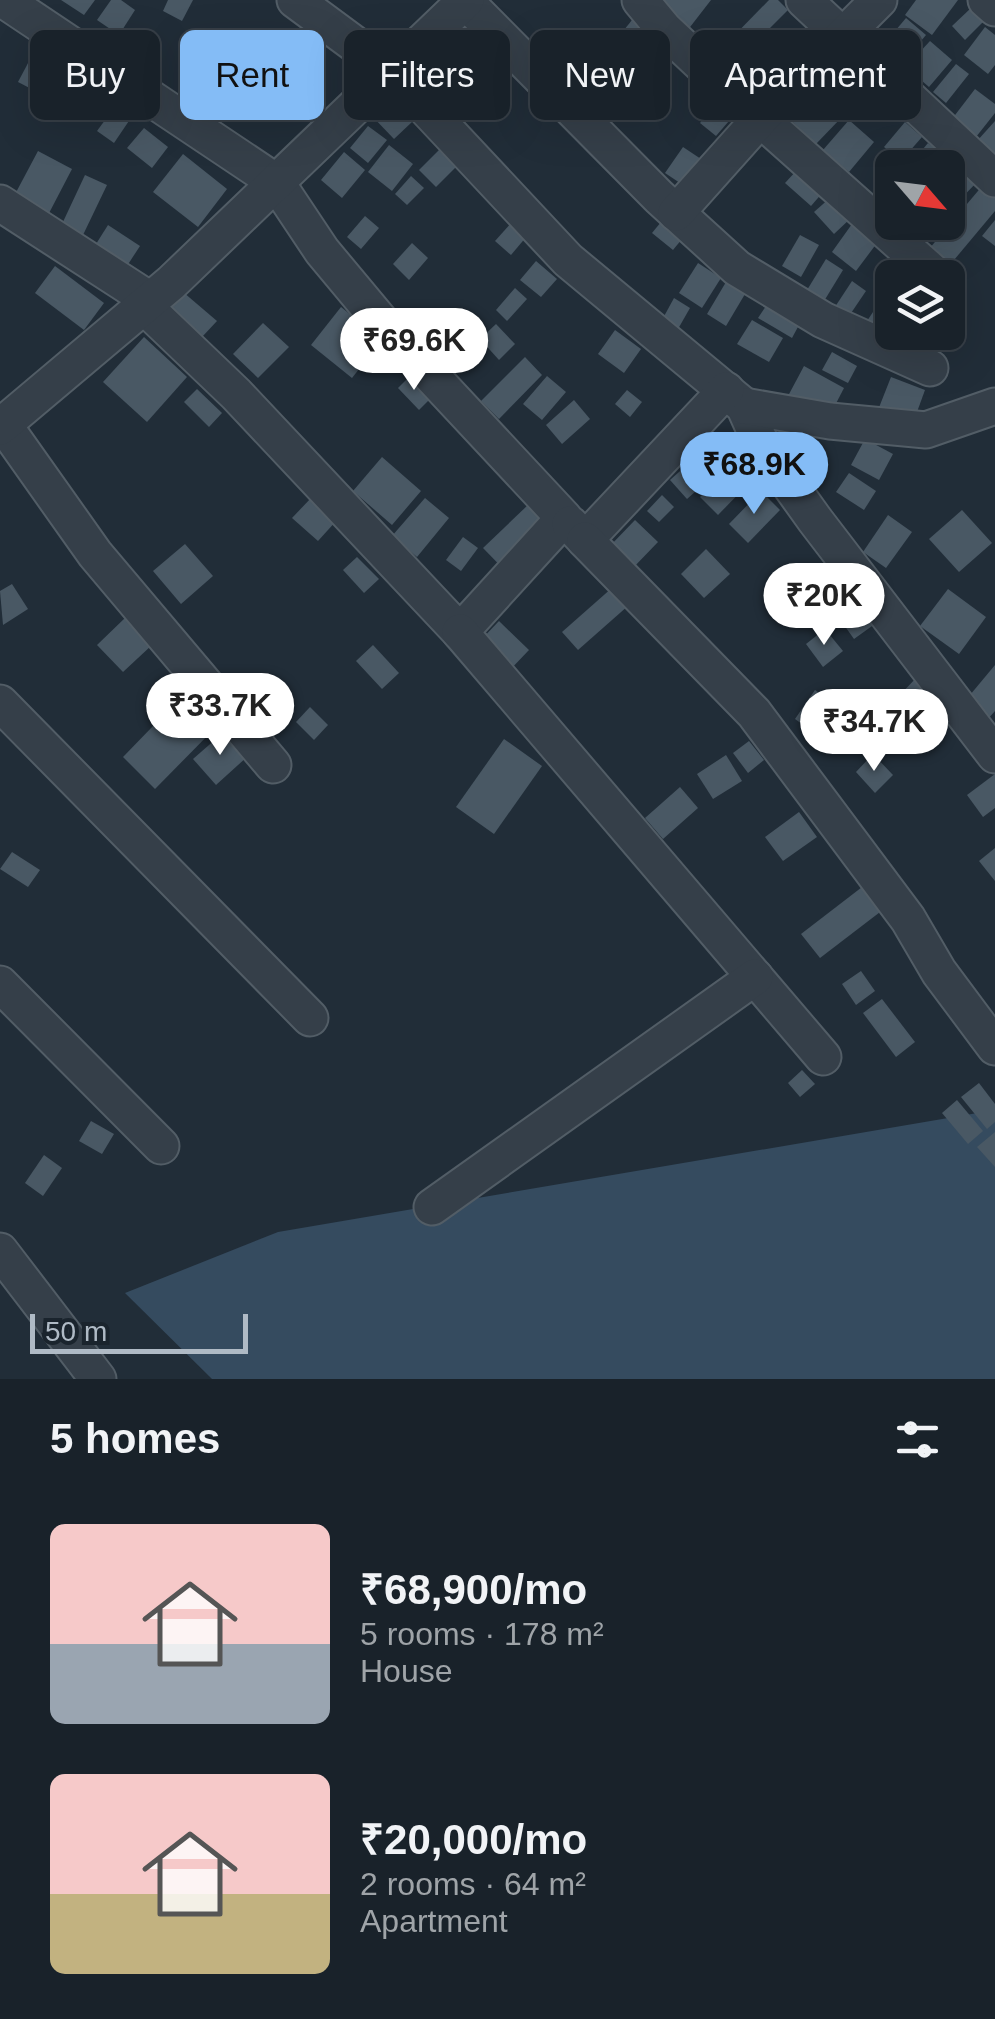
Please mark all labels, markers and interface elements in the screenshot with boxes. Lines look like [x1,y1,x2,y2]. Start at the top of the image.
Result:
chip: Buy [30,30,160,120]
chip: Rent [180,30,324,120]
chip: Filters [344,30,510,120]
chip: New [530,30,670,120]
chip: Apartment [690,30,921,120]
north arrow [875,150,965,240]
map controls [875,150,965,350]
button: layers [875,260,965,350]
pin: ₹69.6K [333,308,495,393]
text: ₹69.6K [362,322,466,358]
pin: ₹68.9K [673,432,835,517]
text: ₹68.9K [702,446,806,482]
pin: ₹20K [765,563,883,648]
text: ₹20K [785,577,863,613]
pin: ₹33.7K [139,673,301,758]
text: ₹33.7K [168,687,272,723]
pin: ₹34.7K [793,689,955,774]
text: ₹34.7K [822,703,926,739]
scale bar [30,1309,248,1354]
text: 50 m [45,1316,107,1347]
icon: filters [890,1412,945,1467]
text: 5 homes [50,1415,220,1462]
icon: home [130,1564,250,1684]
text: ₹68,900/mo [360,1566,587,1613]
text: 5 rooms · 178 m² [360,1616,604,1652]
text: House [360,1653,453,1689]
icon: home [130,1814,250,1934]
text: ₹20,000/mo [360,1816,587,1863]
text: 2 rooms · 64 m² [360,1866,586,1902]
text: Apartment [360,1903,508,1939]

